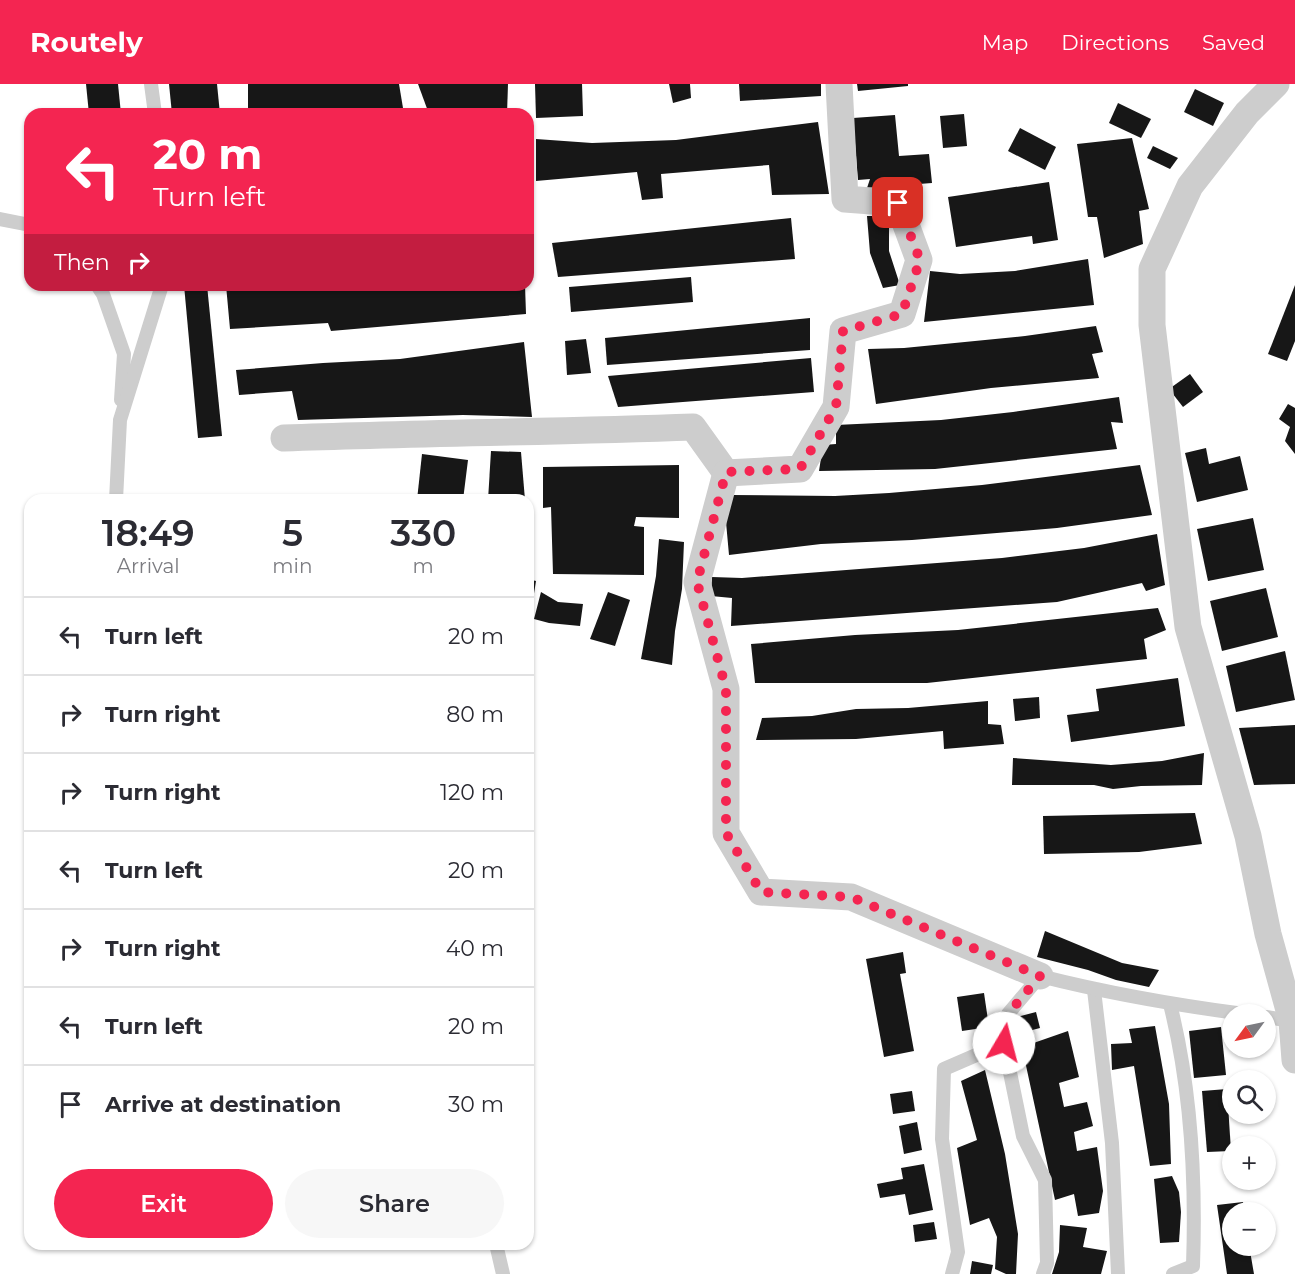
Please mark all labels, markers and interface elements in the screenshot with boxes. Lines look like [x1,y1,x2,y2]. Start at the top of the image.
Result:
text: Routely [30,25,143,59]
text: Map [982,30,1028,55]
text: Directions [1061,30,1169,55]
text: Saved [1202,30,1265,55]
text: 20 m [153,128,262,180]
icon: left [54,132,132,210]
pin [872,177,923,228]
text: Turn left [153,180,266,213]
icon: arrive [881,186,914,219]
icon: right [122,246,155,279]
text: Then [54,249,110,276]
text: 18:49 [102,511,195,555]
text: 5 [282,511,303,555]
text: 330 [390,511,456,555]
text: Arrival [117,554,180,578]
text: min [272,554,312,578]
text: m [413,554,434,578]
icon: left [54,620,87,653]
text: Turn left [105,623,203,650]
text: 20 m [448,623,504,650]
icon: right [54,698,87,731]
text: Turn right [105,701,220,728]
text: 80 m [446,701,504,728]
icon: right [54,776,87,809]
text: Turn right [105,779,220,806]
text: 120 m [440,779,504,806]
icon: left [54,854,87,887]
text: Turn left [105,857,203,884]
text: 20 m [448,857,504,884]
icon: right [54,932,87,965]
text: Turn right [105,935,220,962]
text: 40 m [446,935,504,962]
north arrow [1222,1004,1276,1058]
map controls [1222,1004,1276,1256]
icon: left [54,1010,87,1043]
position arrow [972,1011,1036,1075]
text: Turn left [105,1013,203,1040]
text: 20 m [448,1013,504,1040]
button: search [1222,1070,1276,1124]
icon: arrive [54,1088,87,1121]
text: Arrive at destination [105,1091,341,1118]
text: 30 m [448,1091,504,1118]
button: + [1222,1136,1276,1190]
button: Exit [54,1169,273,1238]
button: Share [285,1169,504,1238]
button: − [1222,1202,1276,1256]

